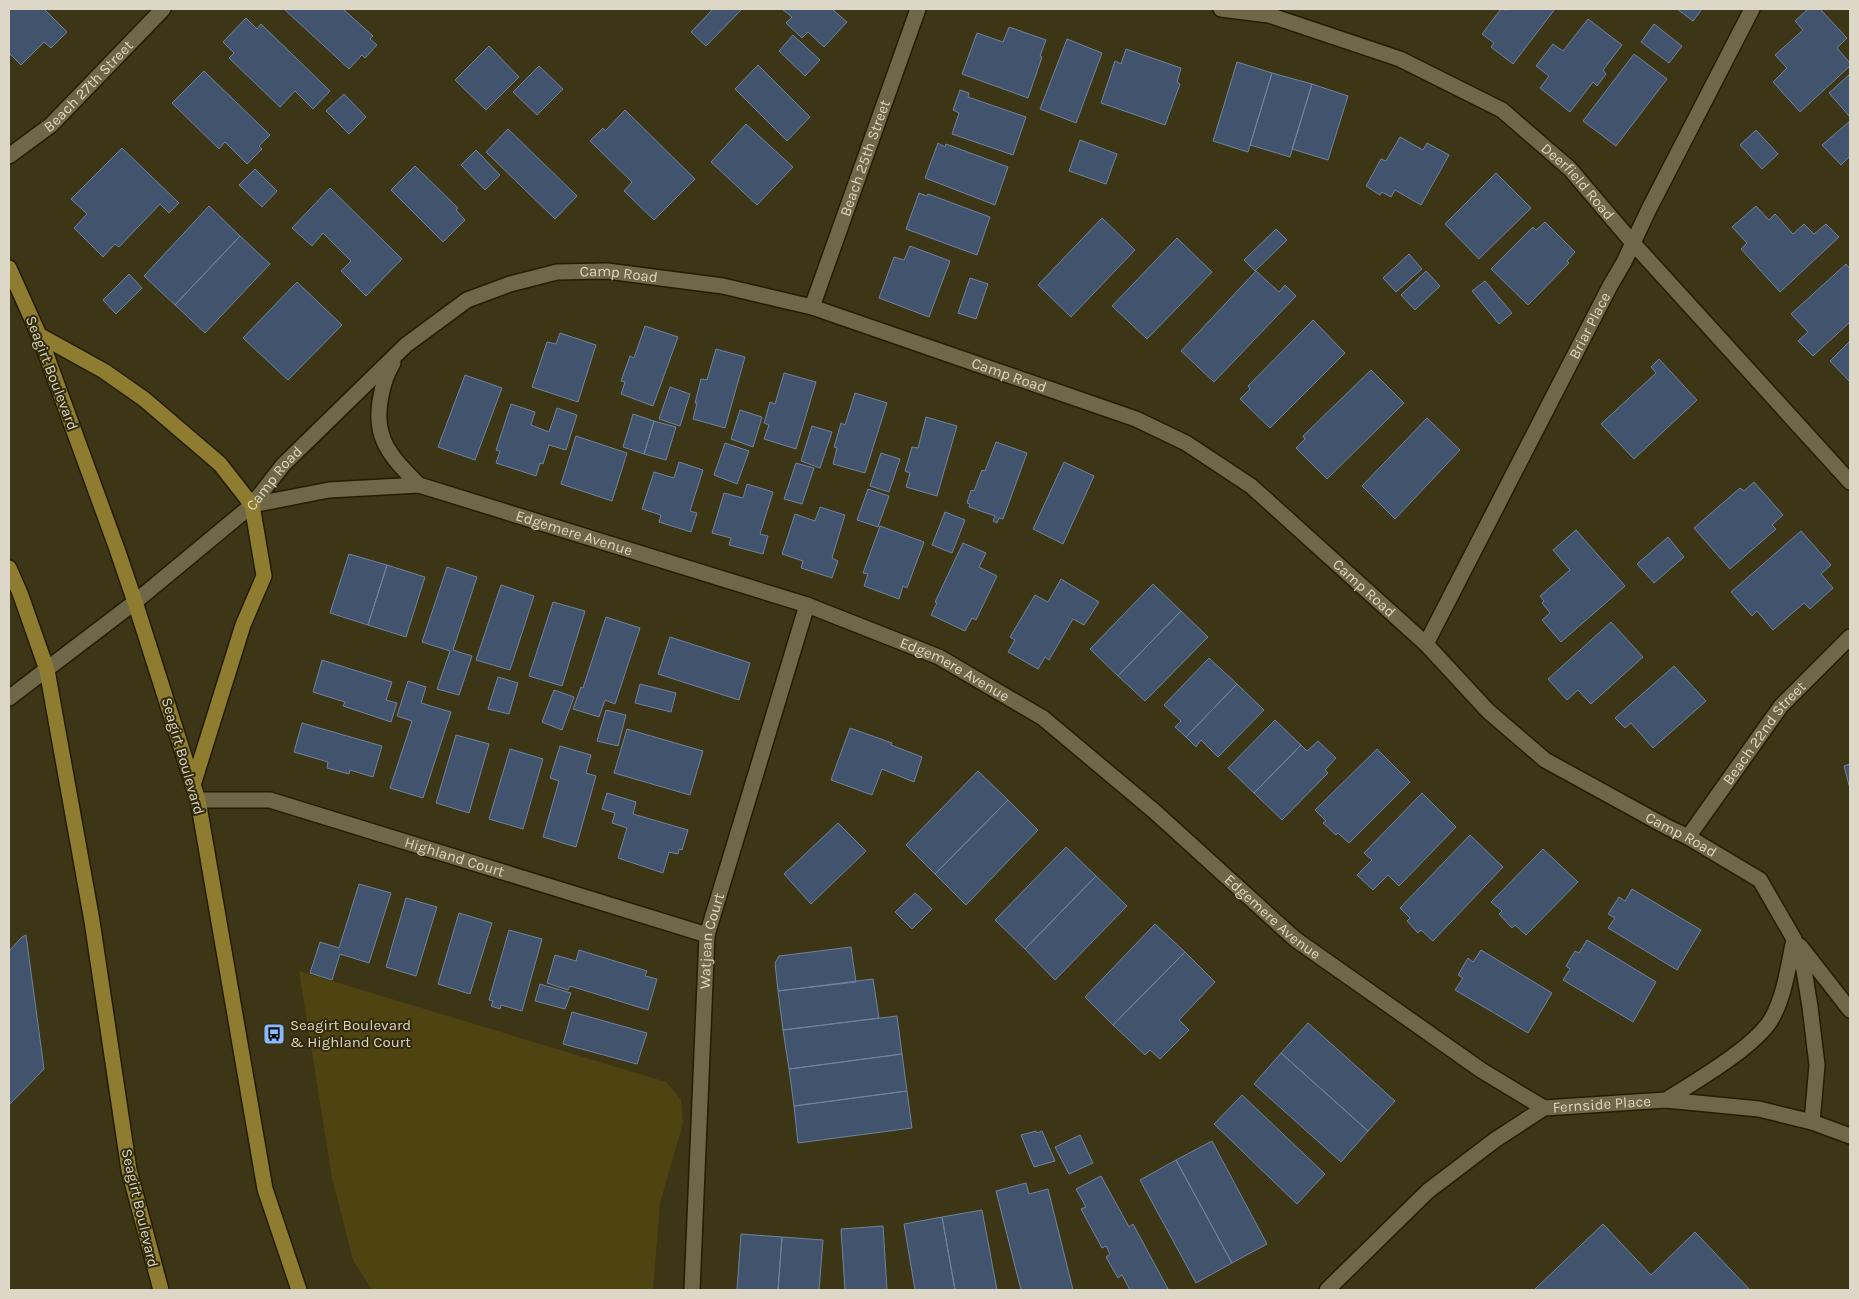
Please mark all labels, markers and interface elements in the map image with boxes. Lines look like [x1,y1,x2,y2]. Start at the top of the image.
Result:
street label: Beach 27th Street [40,36,137,136]
street label: Beach 25th Street [836,97,894,219]
street label: Deerfield Road [1537,139,1618,224]
street label: Camp Road [580,262,659,286]
street label: Briar Place [1565,289,1614,362]
street label: Seagirt Boulevard [22,313,82,433]
street label: Camp Road [969,354,1049,396]
street label: Camp Road [242,442,306,514]
street label: Edgemere Avenue [514,506,635,560]
street label: Camp Road [1329,555,1399,621]
street label: Edgemere Avenue [897,633,1013,705]
street label: Beach 22nd Street [1719,677,1810,788]
street label: Seagirt Boulevard [158,695,208,817]
street label: Camp Road [1642,808,1720,861]
street label: Highland Court [402,833,507,881]
street label: Edgemere Avenue [1221,870,1324,963]
street label: Watjean Court [696,890,728,990]
place label: Seagirt Boulevard & Highland Court [290,1016,411,1051]
bus stop icon: Seagirt Boulevard & Highland Court [262,1022,286,1046]
street label: Fernside Place [1552,1092,1651,1116]
street label: Seagirt Boulevard [118,1147,162,1269]

